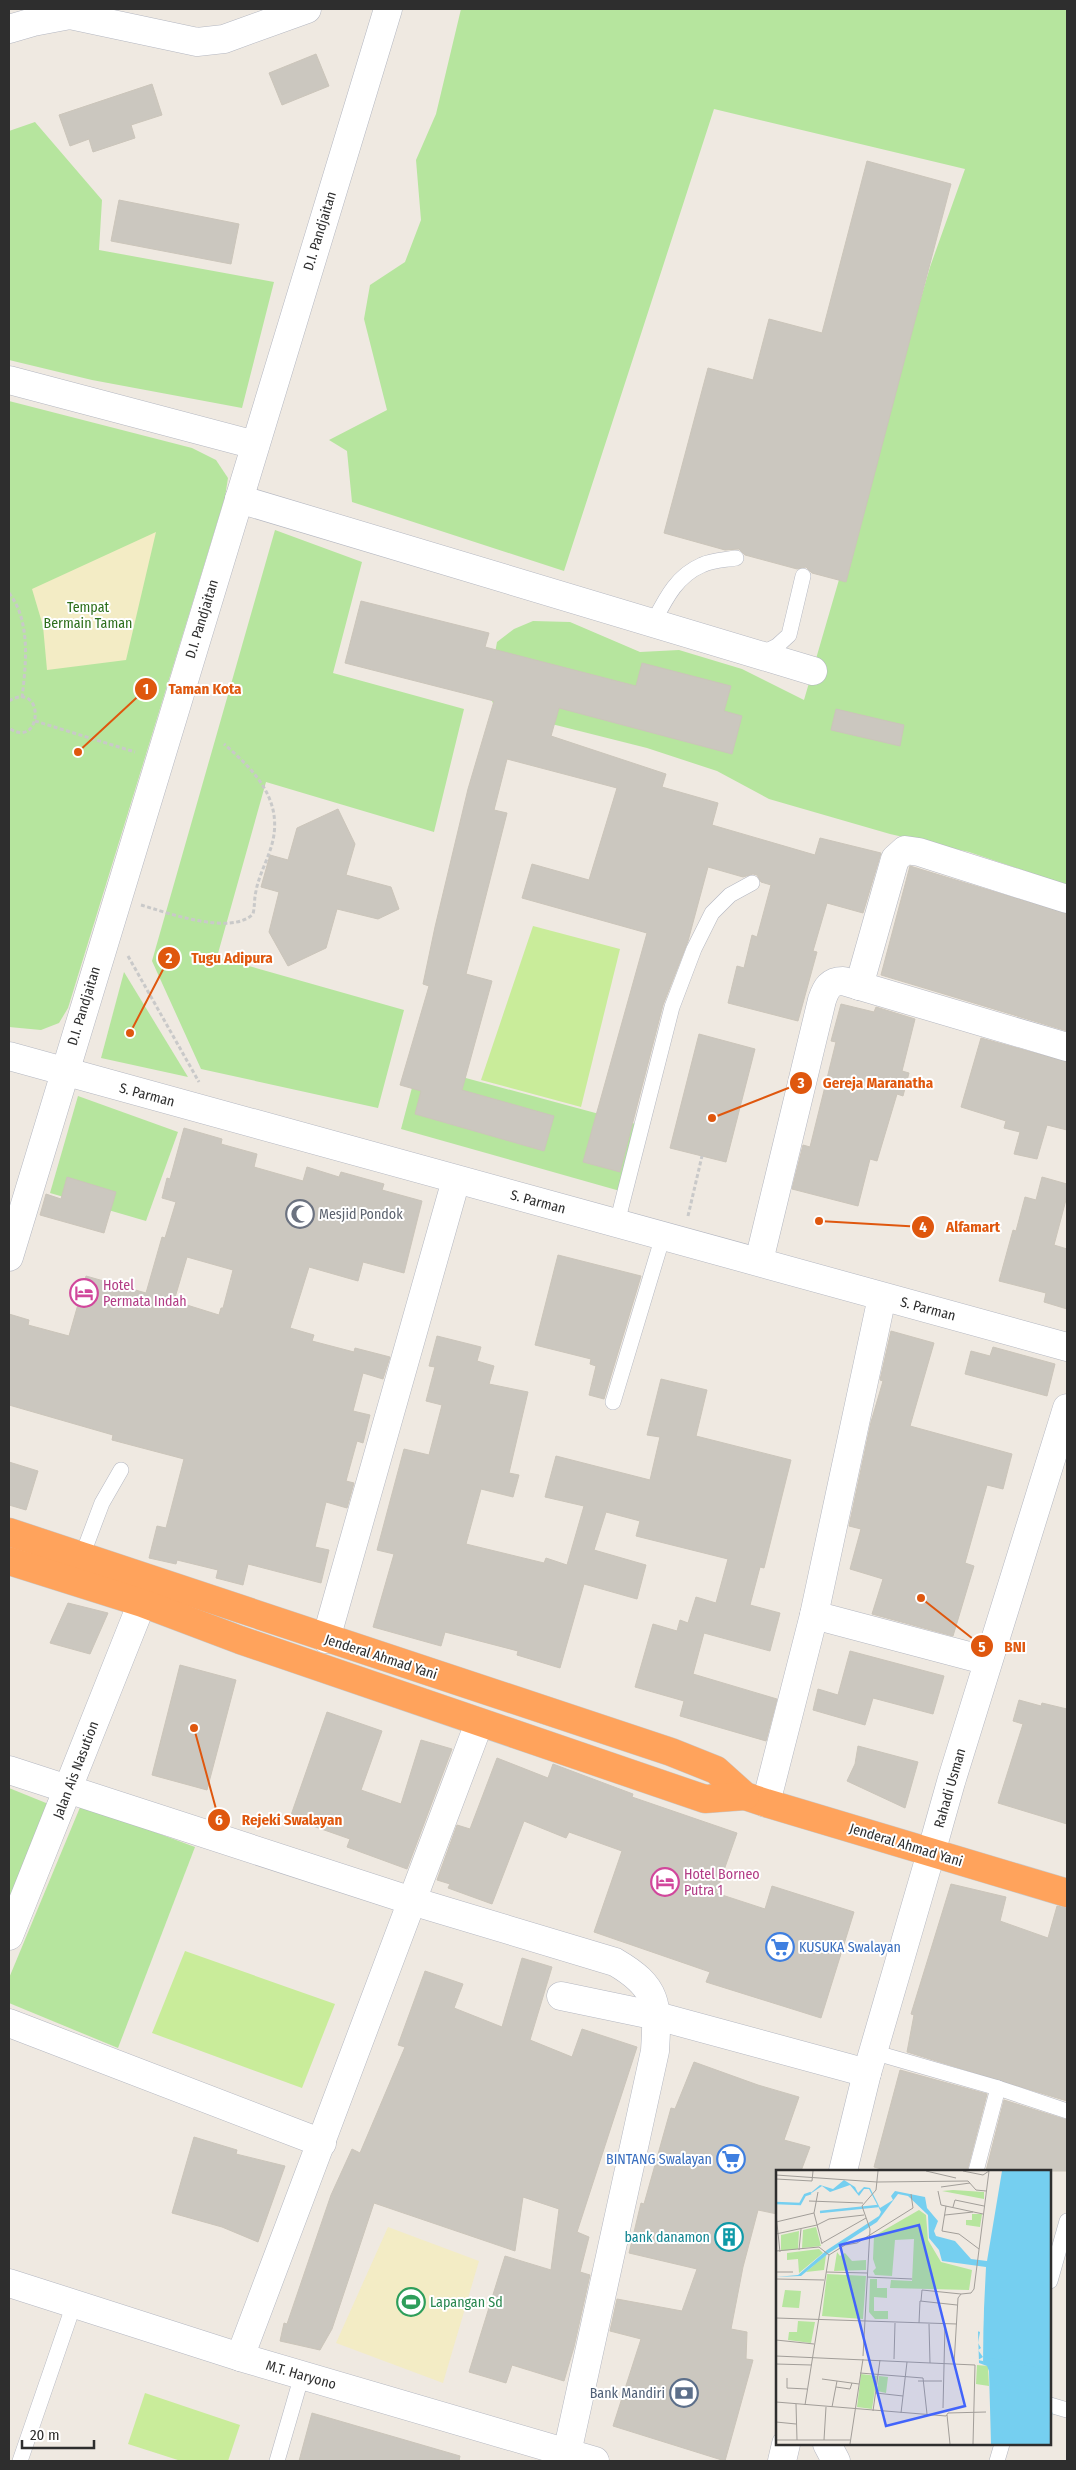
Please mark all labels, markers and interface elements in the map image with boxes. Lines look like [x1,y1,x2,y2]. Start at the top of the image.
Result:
street label: D.I. Pandjaitan [300,189,340,273]
street label: D.I. Pandjaitan [182,577,222,661]
park label: Tempat Bermain Taman [44,599,132,632]
callout: Taman Kota [133,674,251,704]
text: 1 [143,680,149,698]
text: Taman Kota [169,680,242,698]
callout: Tugu Adipura [156,943,283,973]
text: 2 [165,949,173,967]
text: Tugu Adipura [191,949,273,967]
street label: D.I. Pandjaitan [64,964,104,1048]
callout: Gereja Maranatha [788,1068,943,1098]
text: 3 [796,1074,805,1092]
text: Gereja Maranatha [823,1074,934,1092]
street label: S. Parman [117,1079,177,1111]
street label: S. Parman [508,1186,568,1218]
mosque icon: Mesjid Pondok [285,1199,315,1229]
place label: Mesjid Pondok [319,1206,403,1223]
callout: Alfamart [911,1212,1010,1242]
text: 4 [919,1218,927,1236]
text: Alfamart [945,1218,1001,1236]
place label: Hotel Permata Indah [103,1277,187,1310]
hotel icon: Hotel Permata Indah [69,1278,99,1308]
street label: S. Parman [898,1293,958,1325]
street label: Jenderal Ahmad Yani [322,1631,440,1683]
callout: BNI [969,1631,1036,1661]
text: 5 [978,1638,986,1656]
text: BNI [1004,1638,1026,1656]
street label: Jalan Ais Nasution [50,1719,102,1821]
street label: Rahadi Usman [931,1746,969,1830]
callout: Rejeki Swalayan [206,1805,352,1835]
text: 6 [215,1811,223,1829]
text: Rejeki Swalayan [242,1811,342,1829]
street label: Jenderal Ahmad Yani [847,1820,965,1870]
place label: Hotel Borneo Putra 1 [684,1866,760,1899]
hotel icon: Hotel Borneo Putra 1 [650,1867,680,1897]
supermarket icon: KUSUKA Swalayan [765,1932,795,1962]
place label: KUSUKA Swalayan [799,1939,901,1956]
supermarket icon: BINTANG Swalayan [716,2144,746,2174]
place label: BINTANG Swalayan [606,2151,712,2168]
inset map [776,2170,1051,2445]
building icon: bank danamon [714,2222,744,2252]
place label: bank danamon [625,2229,710,2246]
sports icon: Lapangan Sd [396,2287,426,2317]
place label: Lapangan Sd [430,2294,503,2311]
street label: M.T. Haryono [264,2357,338,2393]
bank icon: Bank Mandiri [669,2378,699,2408]
place label: Bank Mandiri [590,2385,665,2402]
scale bar [22,2418,95,2450]
text: 20 m [30,2426,60,2444]

